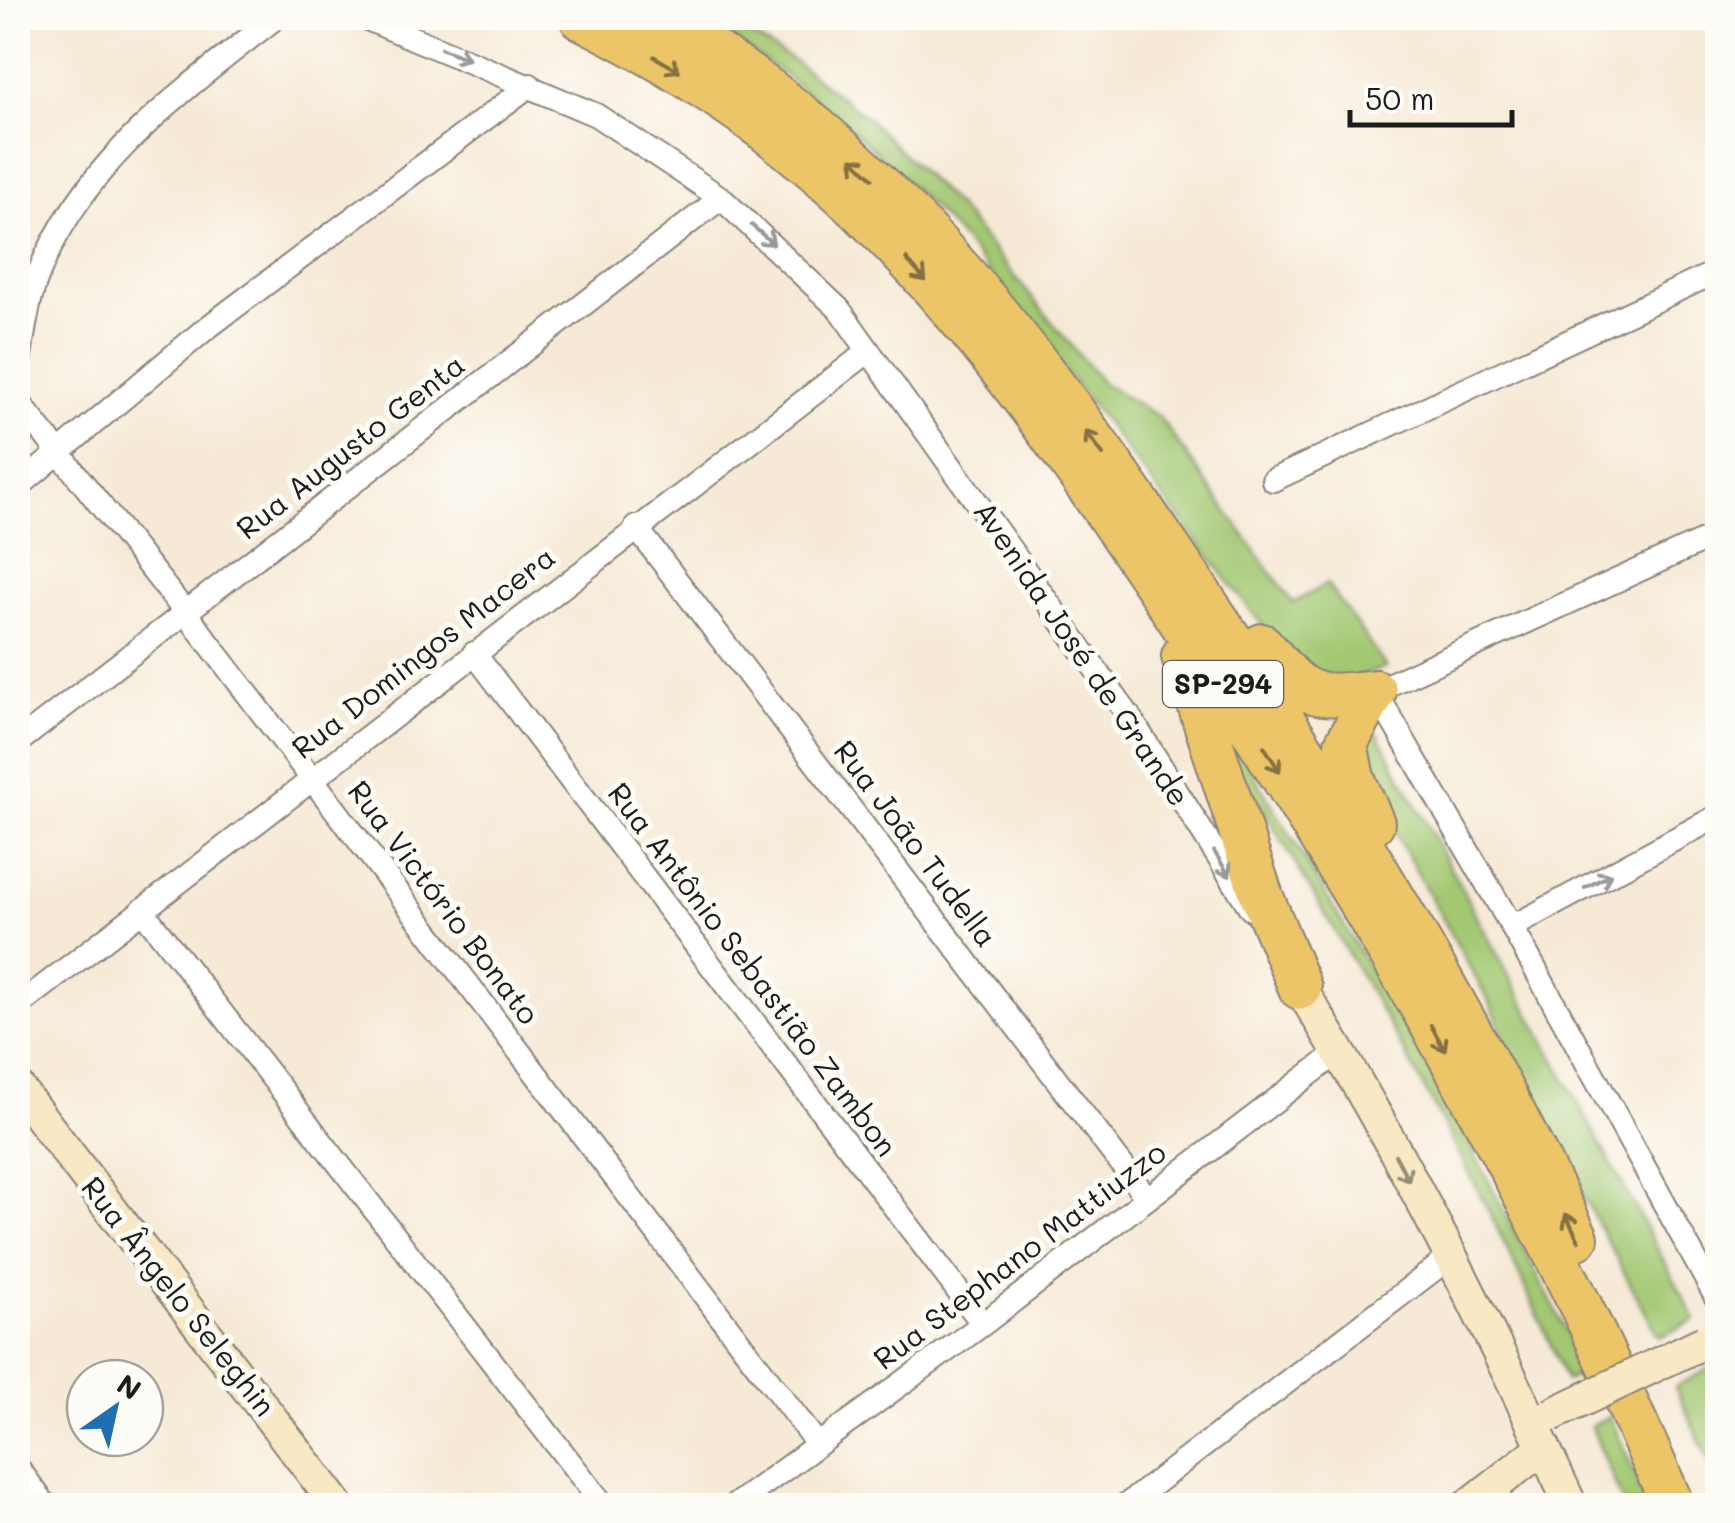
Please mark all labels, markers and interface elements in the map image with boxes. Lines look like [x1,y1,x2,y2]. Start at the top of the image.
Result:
one-way arrow [439,47,470,65]
one-way arrow [652,54,681,74]
scale bar [1350,65,1512,127]
text: 50 m [1365,78,1435,118]
one-way arrow [851,156,875,180]
one-way arrow [750,224,775,247]
one-way arrow [904,257,926,283]
street label: Rua Augusto Genta [227,344,472,547]
one-way arrow [1084,430,1105,457]
street label: Avenida José de Grande [966,493,1200,813]
street label: Rua Domingos Macera [283,536,563,767]
road number: SP-294 [1163,661,1283,707]
street label: Rua João Tudella [826,731,1007,954]
one-way arrow [1261,744,1282,773]
street label: Rua Victório Bonato [340,772,549,1032]
street label: Rua Antônio Sebastião Zambon [600,774,907,1164]
one-way arrow [1212,849,1232,877]
one-way arrow [1582,870,1612,890]
one-way arrow [1428,1023,1448,1053]
street label: Rua Stephano Mattiuzzo [864,1131,1173,1378]
one-way arrow [1392,1153,1412,1183]
street label: Rua Ângelo Seleghin [73,1168,286,1424]
one-way arrow [1562,1213,1581,1243]
north arrow [65,1358,165,1458]
text: N [111,1366,148,1407]

